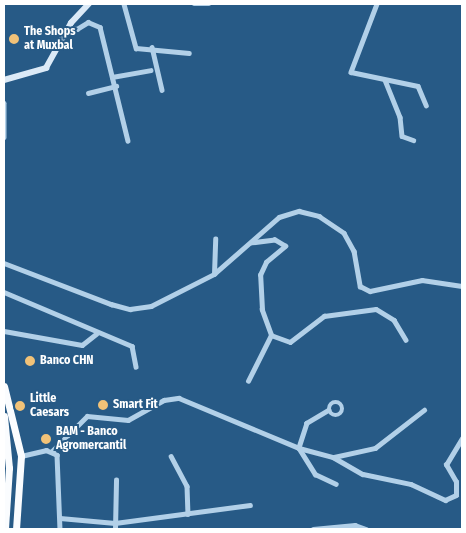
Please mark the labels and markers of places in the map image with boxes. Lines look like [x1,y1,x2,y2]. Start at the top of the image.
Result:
place label: The Shops at Muxbal [24,25,75,53]
marker: The Shops at Muxbal [8,33,20,45]
place label: Banco CHN [40,354,94,368]
marker: Banco CHN [24,355,36,367]
place label: Little Caesars [30,392,69,420]
place label: Smart Fit [113,398,158,412]
marker: Smart Fit [97,399,109,411]
marker: Little Caesars [14,400,26,412]
place label: BAM - Banco Agromercantil [56,425,126,453]
marker: BAM - Banco Agromercantil [40,433,52,445]

